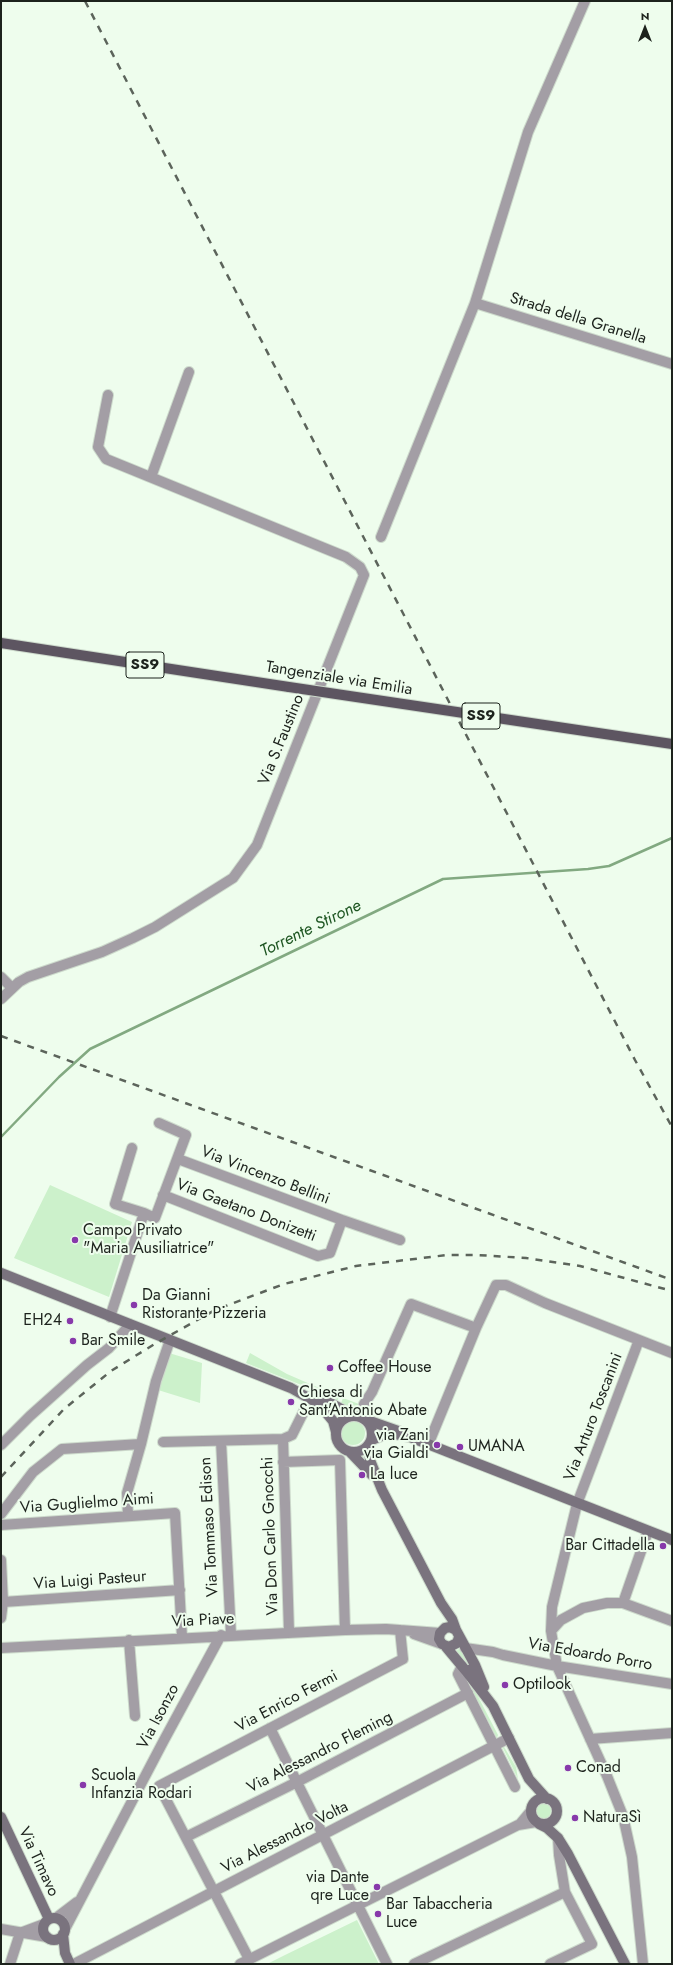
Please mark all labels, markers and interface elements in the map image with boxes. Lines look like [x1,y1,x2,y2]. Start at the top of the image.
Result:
north arrow [625,8,665,48]
text: N [641,8,649,24]
street label: Strada della Granella [507,289,649,349]
road number: SS9 [126,652,164,678]
street label: Tangenziale via Emilia [264,658,414,700]
street label: Via S.Faustino [255,692,309,788]
road number: SS9 [462,703,500,729]
water label: Torrente Stirone [257,896,365,962]
street label: Via Vincenzo Bellini [198,1143,332,1209]
street label: Via Gaetano Donizetti [173,1175,319,1247]
place label: Campo Privato "Maria Ausiliatrice" [83,1221,214,1259]
marker: Campo Privato "Maria Ausiliatrice" [70,1235,80,1245]
place label: Da Gianni Ristorante Pizzeria [142,1286,266,1324]
marker: Da Gianni Ristorante Pizzeria [129,1300,139,1310]
place label: EH24 [23,1311,62,1331]
marker: EH24 [65,1316,75,1326]
place label: Bar Smile [81,1331,145,1351]
marker: Bar Smile [68,1336,78,1346]
street label: Via Arturo Toscanini [561,1350,627,1484]
place label: Coffee House [338,1358,431,1378]
marker: Coffee House [325,1363,335,1373]
place label: Chiesa di Sant'Antonio Abate [299,1383,427,1421]
marker: Chiesa di Sant'Antonio Abate [286,1397,296,1407]
place label: via Zani via Gialdi [364,1426,429,1464]
place label: UMANA [468,1437,524,1457]
marker: via Zani via Gialdi [432,1440,442,1450]
marker: UMANA [455,1442,465,1452]
street label: Via Don Carlo Gnocchi [259,1456,283,1616]
street label: Via Tommaso Edison [197,1457,223,1597]
place label: La luce [370,1465,418,1485]
marker: La luce [357,1470,367,1480]
street label: Via Guglielmo Aimi [19,1490,155,1518]
place label: Bar Cittadella [565,1536,655,1556]
marker: Bar Cittadella [658,1541,668,1551]
street label: Via Luigi Pasteur [33,1567,147,1595]
street label: Via Piave [171,1610,235,1632]
street label: Via Edoardo Porro [526,1635,654,1675]
street label: Via Enrico Fermi [233,1667,341,1737]
place label: Optilook [513,1675,571,1695]
marker: Optilook [500,1680,510,1690]
street label: Via Isonzo [134,1681,184,1753]
street label: Via Alessandro Fleming [244,1708,396,1798]
place label: Conad [576,1758,621,1778]
marker: Conad [563,1763,573,1773]
place label: Scuola Infanzia Rodari [91,1766,192,1804]
marker: Scuola Infanzia Rodari [78,1780,88,1790]
street label: Via Alessandro Volta [218,1798,352,1878]
place label: NaturaSì [583,1808,641,1828]
marker: NaturaSì [570,1813,580,1823]
street label: Via Timavo [14,1824,62,1900]
place label: via Dante qre Luce [306,1868,369,1906]
marker: via Dante qre Luce [372,1882,382,1892]
place label: Bar Tabaccheria Luce [386,1895,493,1933]
marker: Bar Tabaccheria Luce [373,1909,383,1919]

